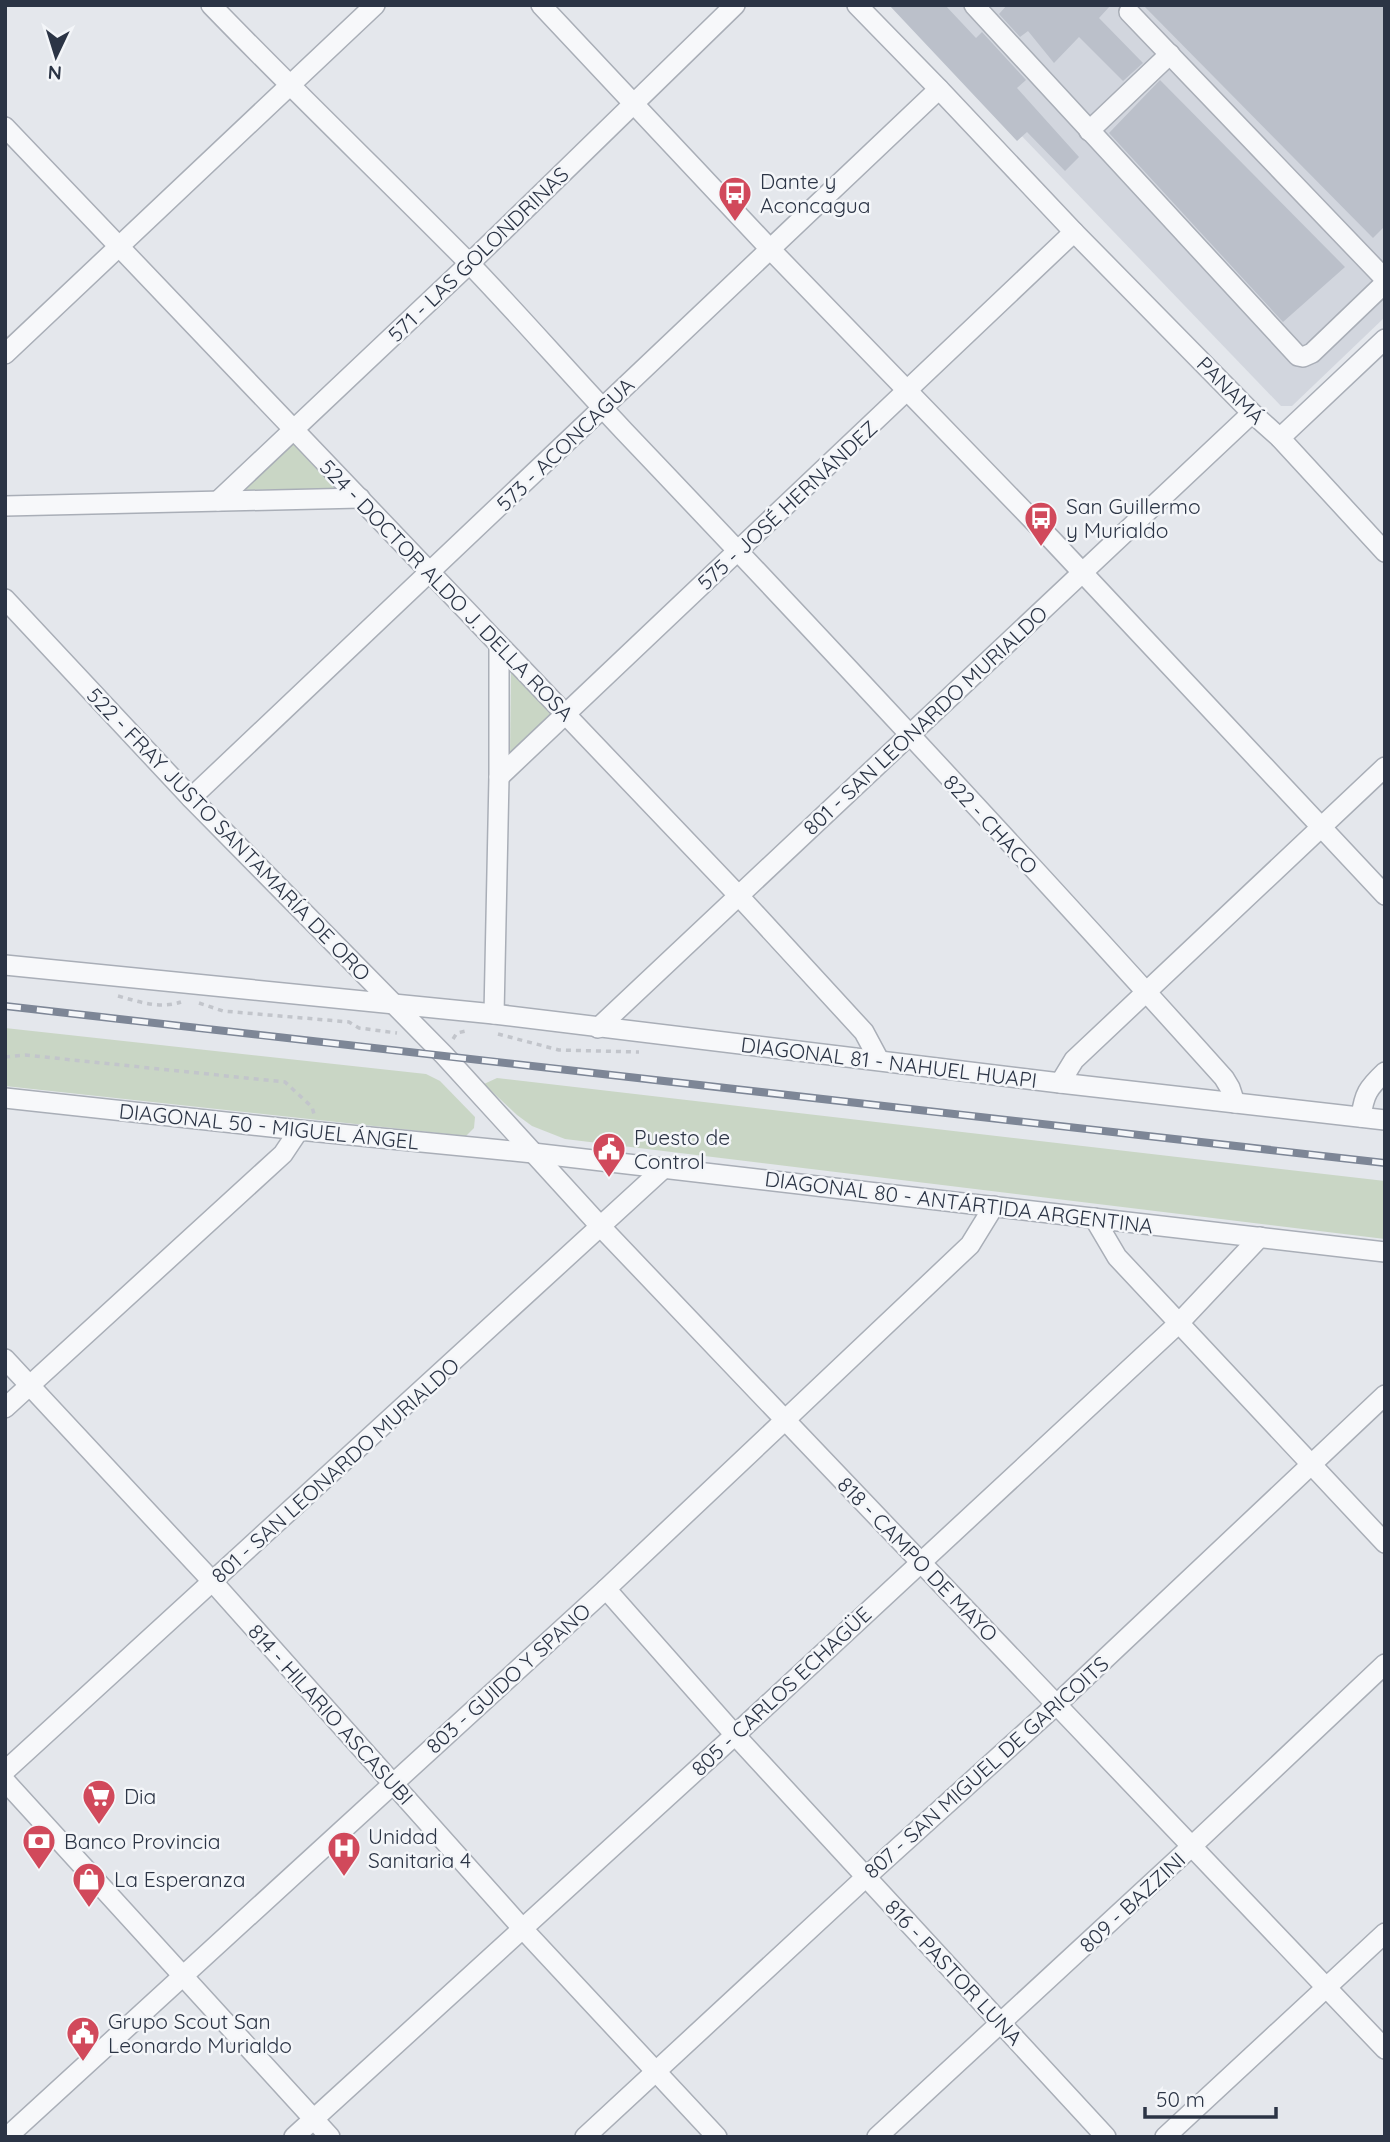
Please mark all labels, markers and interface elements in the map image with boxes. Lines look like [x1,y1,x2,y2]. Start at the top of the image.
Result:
north arrow [21,21,91,91]
text: N [47,61,63,85]
street label: 571 - LAS GOLONDRINAS [382,161,574,347]
place label: Dante y Aconcagua [760,168,871,218]
bus stop icon: Dante y Aconcagua [716,174,754,223]
street label: PANAMÁ [1192,351,1270,429]
street label: 573 - ACONCAGUA [491,372,639,516]
street label: 575 - JOSÉ HERNÁNDEZ [692,415,882,595]
street label: 524 - DOCTOR ALDO J. DELLA ROSA [315,454,579,726]
place label: San Guillermo y Murialdo [1066,493,1201,543]
bus stop icon: San Guillermo y Murialdo [1022,499,1060,548]
street label: 801 - SAN LEONARDO MURIALDO [798,600,1052,840]
street label: 522 - FRAY JUSTO SANTAMARÍA DE ORO [82,682,376,986]
street label: 822 - CHACO [938,769,1044,879]
street label: DIAGONAL 81 - NAHUEL HUAPI [739,1031,1039,1093]
street label: DIAGONAL 50 - MIGUEL ÁNGEL [118,1097,420,1155]
place label: Puesto de Control [634,1124,730,1174]
public building icon: Puesto de Control [590,1130,628,1179]
street label: DIAGONAL 80 - ANTÁRTIDA ARGENTINA [763,1165,1155,1239]
street label: 801 - SAN LEONARDO MURIALDO [206,1352,464,1588]
street label: 818 - CAMPO DE MAYO [833,1471,1003,1647]
street label: 803 - GUIDO Y SPANO [420,1597,596,1759]
street label: 805 - CARLOS ECHAGÜE [686,1601,876,1781]
street label: 814 - HILARIO ASCASUBI [243,1618,419,1810]
street label: 807 - SAN MIGUEL DE GARICOITS [858,1650,1114,1884]
supermarket icon: Dia [80,1777,118,1826]
place label: Dia [124,1783,156,1809]
bank icon: Banco Provincia [20,1822,58,1871]
place label: Unidad Sanitaria 4 [368,1823,471,1873]
place label: Banco Provincia [64,1828,220,1854]
hospital icon: Unidad Sanitaria 4 [325,1829,363,1878]
street label: 809 - BAZZINI [1074,1846,1190,1958]
shop icon: La Esperanza [70,1860,108,1909]
place label: La Esperanza [114,1866,245,1892]
street label: 816 - PASTOR LUNA [880,1894,1028,2050]
place label: Grupo Scout San Leonardo Murialdo [108,2008,292,2058]
public building icon: Grupo Scout San Leonardo Murialdo [64,2014,102,2063]
scale bar [1145,2076,1276,2120]
text: 50 m [1156,2086,1205,2112]

